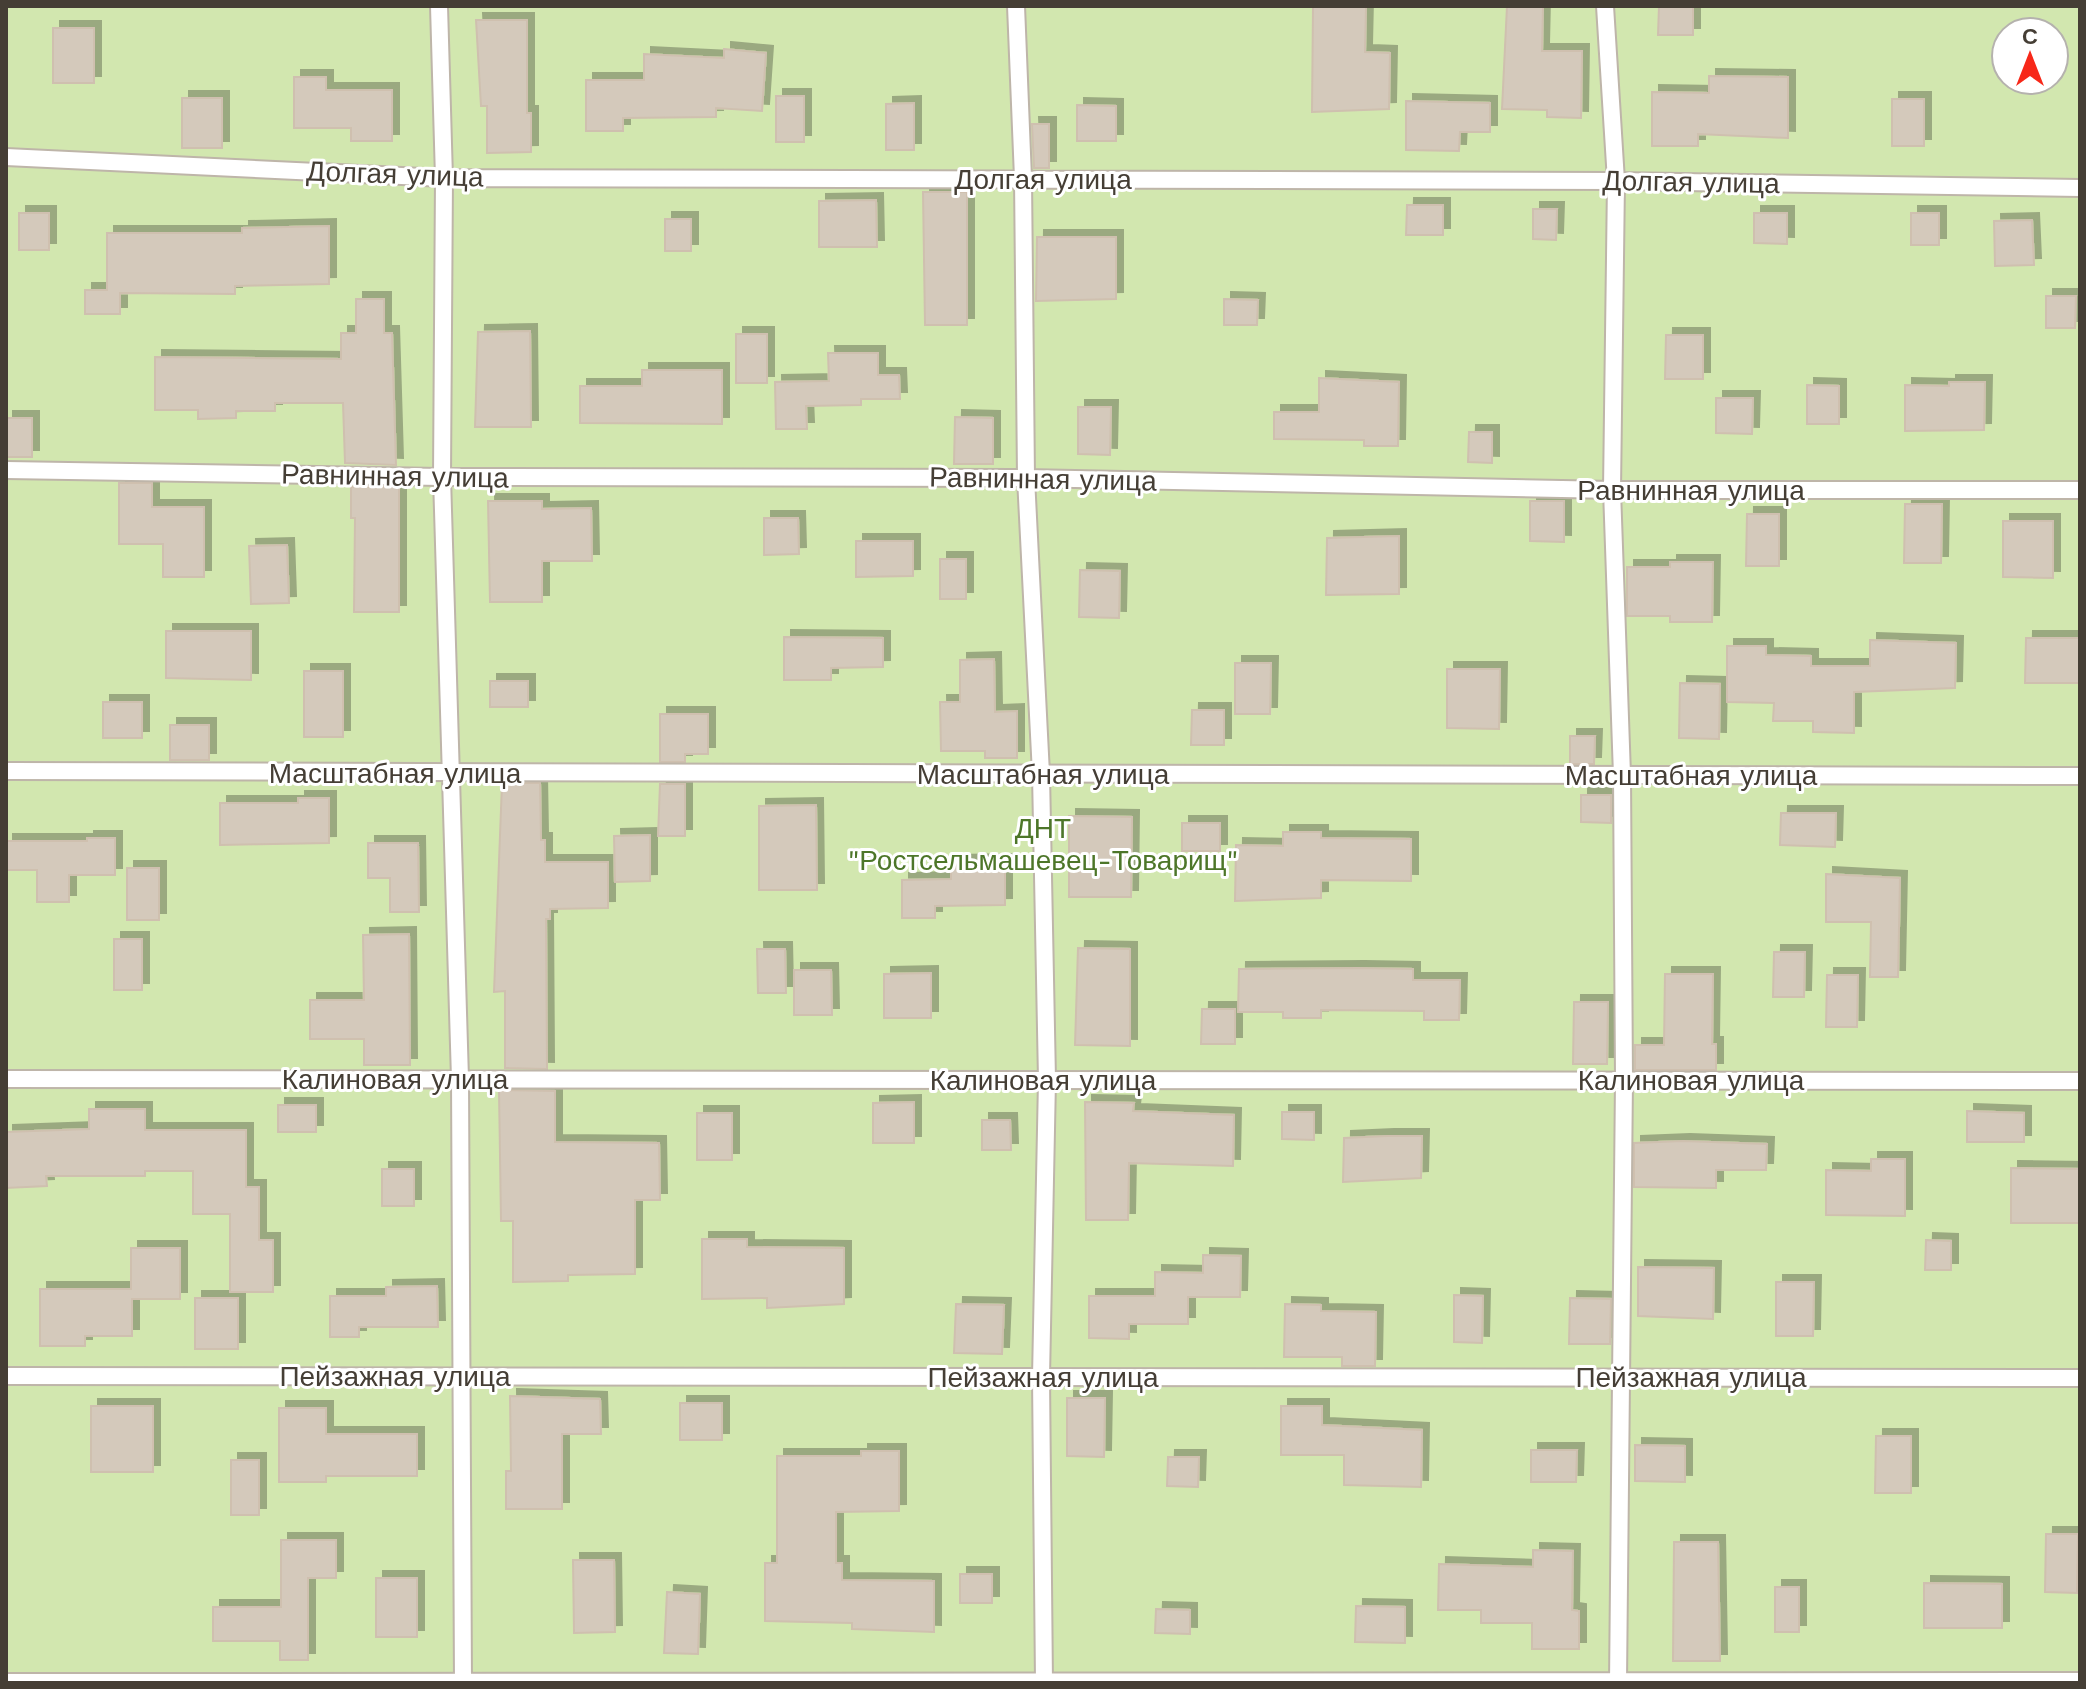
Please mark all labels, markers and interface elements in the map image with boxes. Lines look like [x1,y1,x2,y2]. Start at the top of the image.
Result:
north arrow [1990,16,2070,96]
text: С [2022,24,2038,49]
street label: Долгая улица [306,154,485,194]
street label: Долгая улица [954,163,1132,196]
street label: Долгая улица [1602,164,1780,200]
street label: Равнинная улица [281,458,509,494]
street label: Равнинная улица [929,461,1157,497]
street label: Равнинная улица [1577,474,1805,507]
street label: Масштабная улица [269,757,522,790]
street label: Масштабная улица [917,758,1170,791]
street label: Масштабная улица [1565,759,1818,792]
park label: ДНТ "Ростсельмашевец-Товарищ" [848,812,1238,877]
street label: Калиновая улица [282,1063,509,1096]
street label: Калиновая улица [930,1064,1157,1097]
street label: Калиновая улица [1578,1064,1805,1097]
street label: Пейзажная улица [279,1360,511,1393]
street label: Пейзажная улица [927,1361,1159,1394]
street label: Пейзажная улица [1575,1361,1807,1394]

